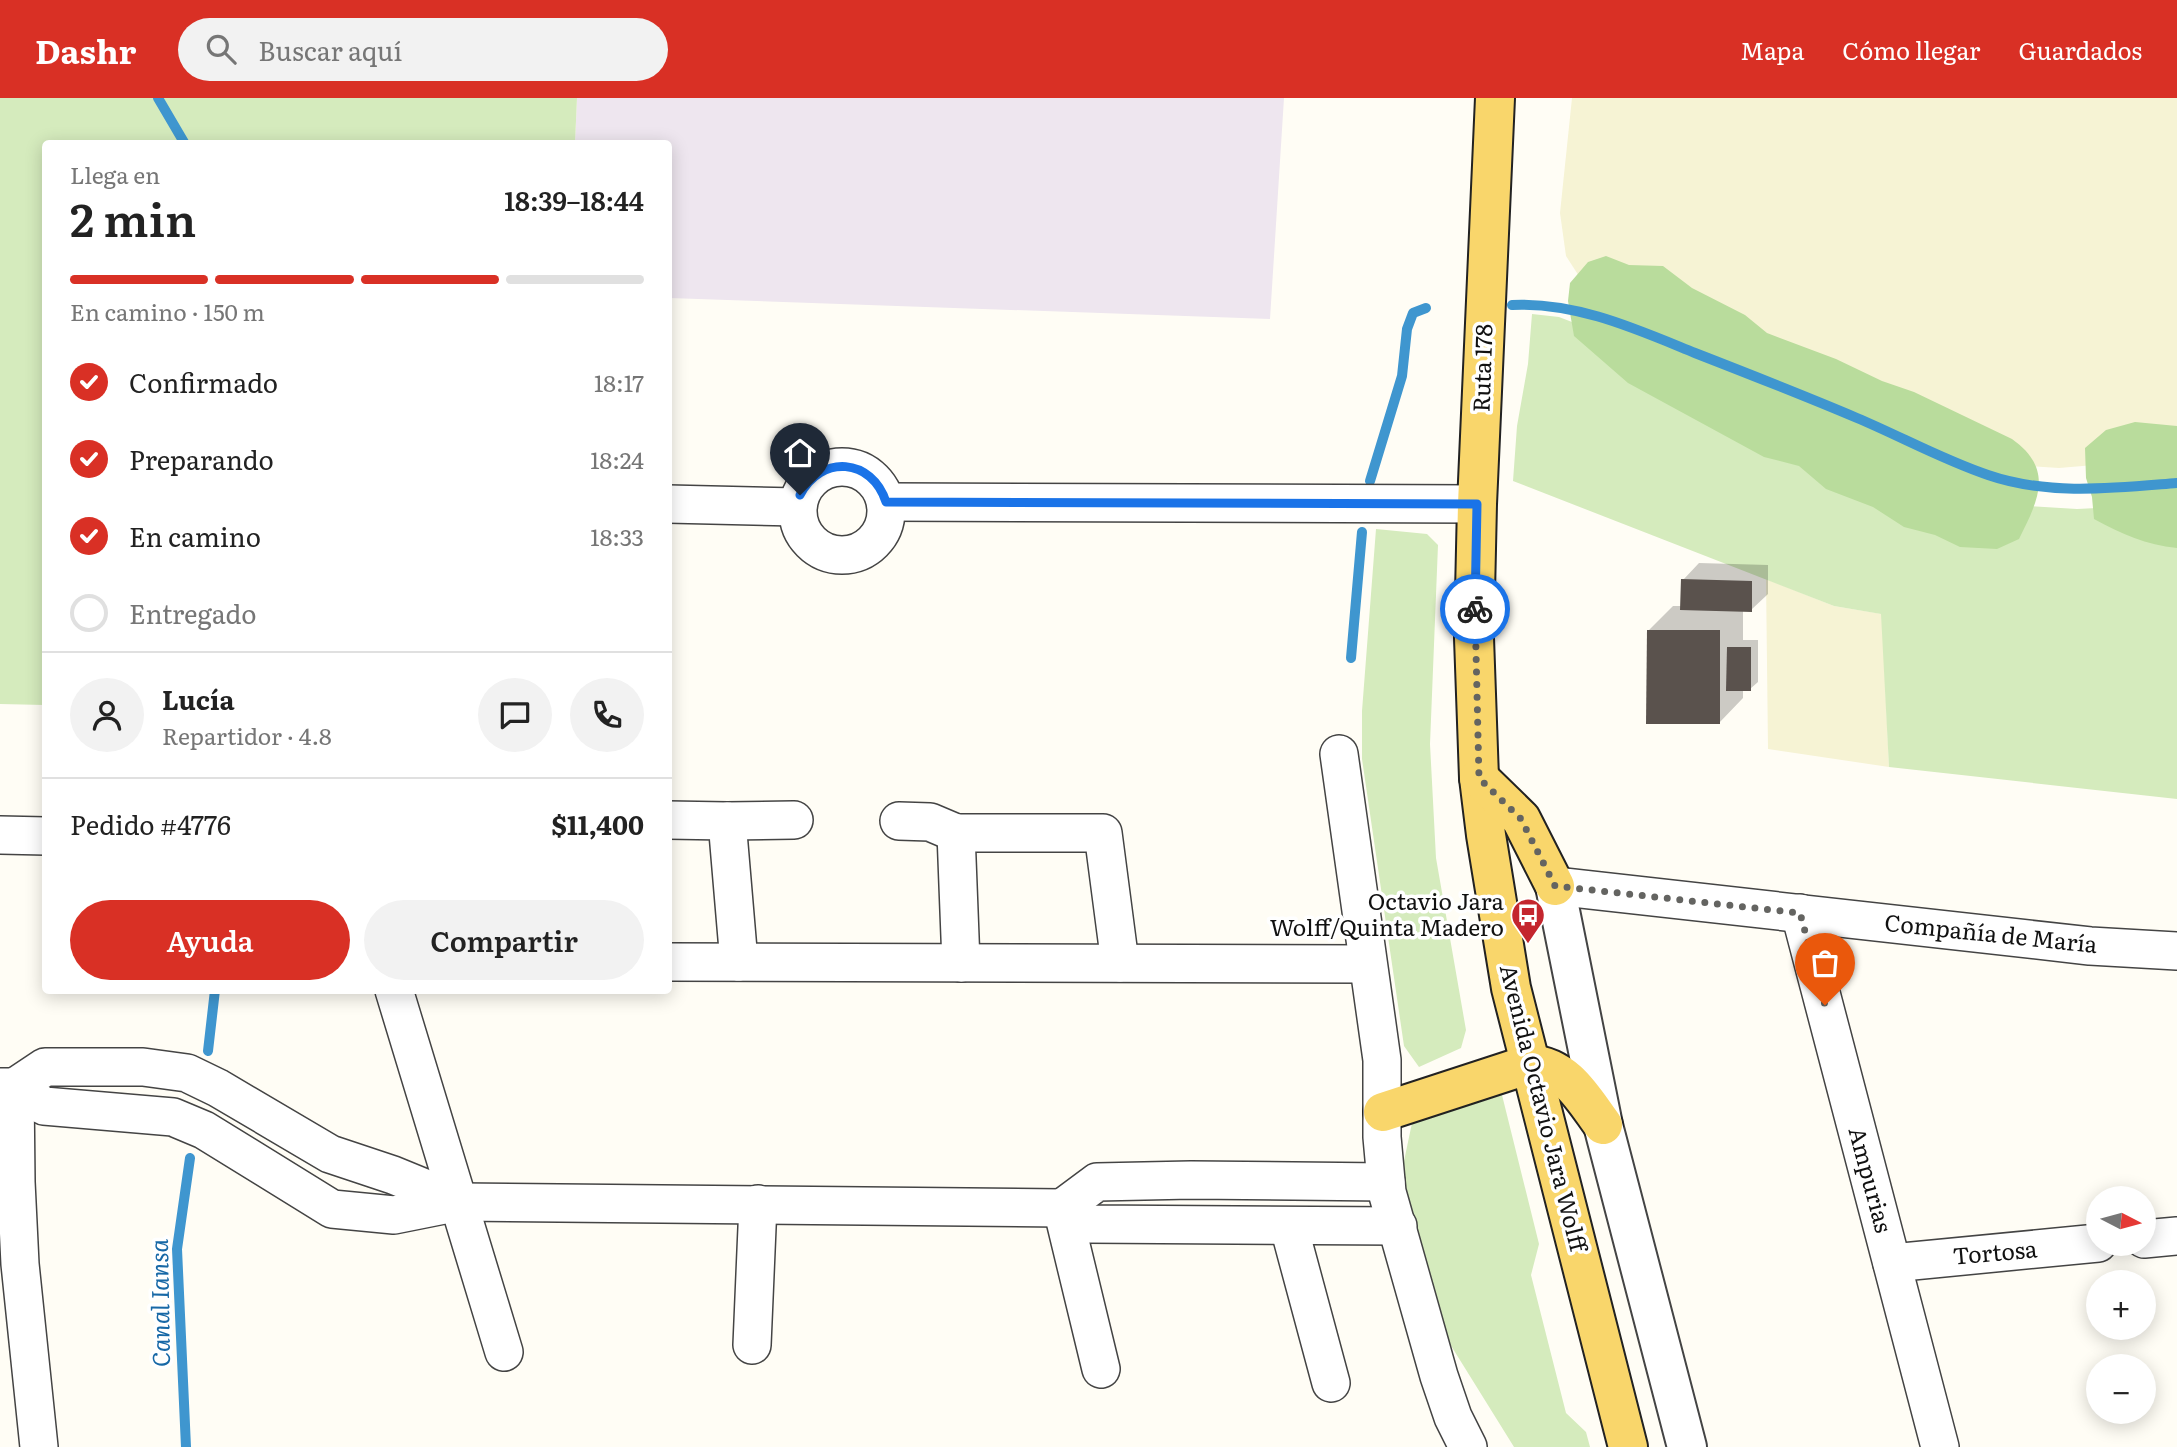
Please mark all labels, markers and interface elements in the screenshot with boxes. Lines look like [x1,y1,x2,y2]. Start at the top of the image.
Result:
search box [178,18,668,81]
text: Dashr [35,25,136,74]
icon: search [202,30,240,68]
text: Buscar aquí [258,30,402,69]
text: Mapa [1740,32,1804,67]
text: Cómo llegar [1842,32,1980,67]
text: Guardados [2018,32,2142,67]
text: Llega en [70,157,160,191]
text: 18:39–18:44 [504,180,644,219]
text: 2 min [70,183,196,251]
text: En camino · 150 m [70,294,265,328]
street label: Ruta 178 [1462,323,1500,413]
text: Confirmado [129,362,278,401]
icon: check [70,363,108,401]
text: 18:17 [594,365,644,399]
pin [770,423,830,495]
icon: home [781,434,819,472]
text: Preparando [129,439,274,478]
icon: check [70,440,108,478]
text: 18:24 [590,442,644,476]
text: En camino [129,516,261,555]
icon: check [70,517,108,555]
text: 18:33 [590,519,644,553]
courier [1440,574,1510,644]
icon: bike [1456,590,1494,628]
text: Entregado [129,593,256,632]
button: person [70,678,144,752]
button: chat [478,678,552,752]
button: phone [570,678,644,752]
text: Lucía [162,679,235,718]
text: Repartidor · 4.8 [162,718,332,752]
text: Pedido #4776 [70,804,231,843]
text: $11,400 [552,804,644,843]
place label: Octavio Jara Wolff/Quinta Madero [1270,883,1505,943]
bus stop icon: Octavio Jara Wolff/Quinta Madero [1509,896,1547,945]
button: Ayuda [70,900,350,980]
button: Compartir [364,900,644,980]
street label: Compañía de María [1883,904,2100,960]
pin [1795,933,1855,1005]
icon: bag [1806,944,1844,982]
street label: Avenida Octavio Jara Wolff [1493,960,1598,1257]
street label: Ampurias [1841,1123,1902,1236]
north arrow [2086,1186,2156,1256]
map controls [2086,1186,2156,1424]
street label: Tortosa [1951,1230,2039,1272]
water label: Canal Iansa [140,1238,177,1367]
button: + [2086,1270,2156,1340]
button: − [2086,1354,2156,1424]

